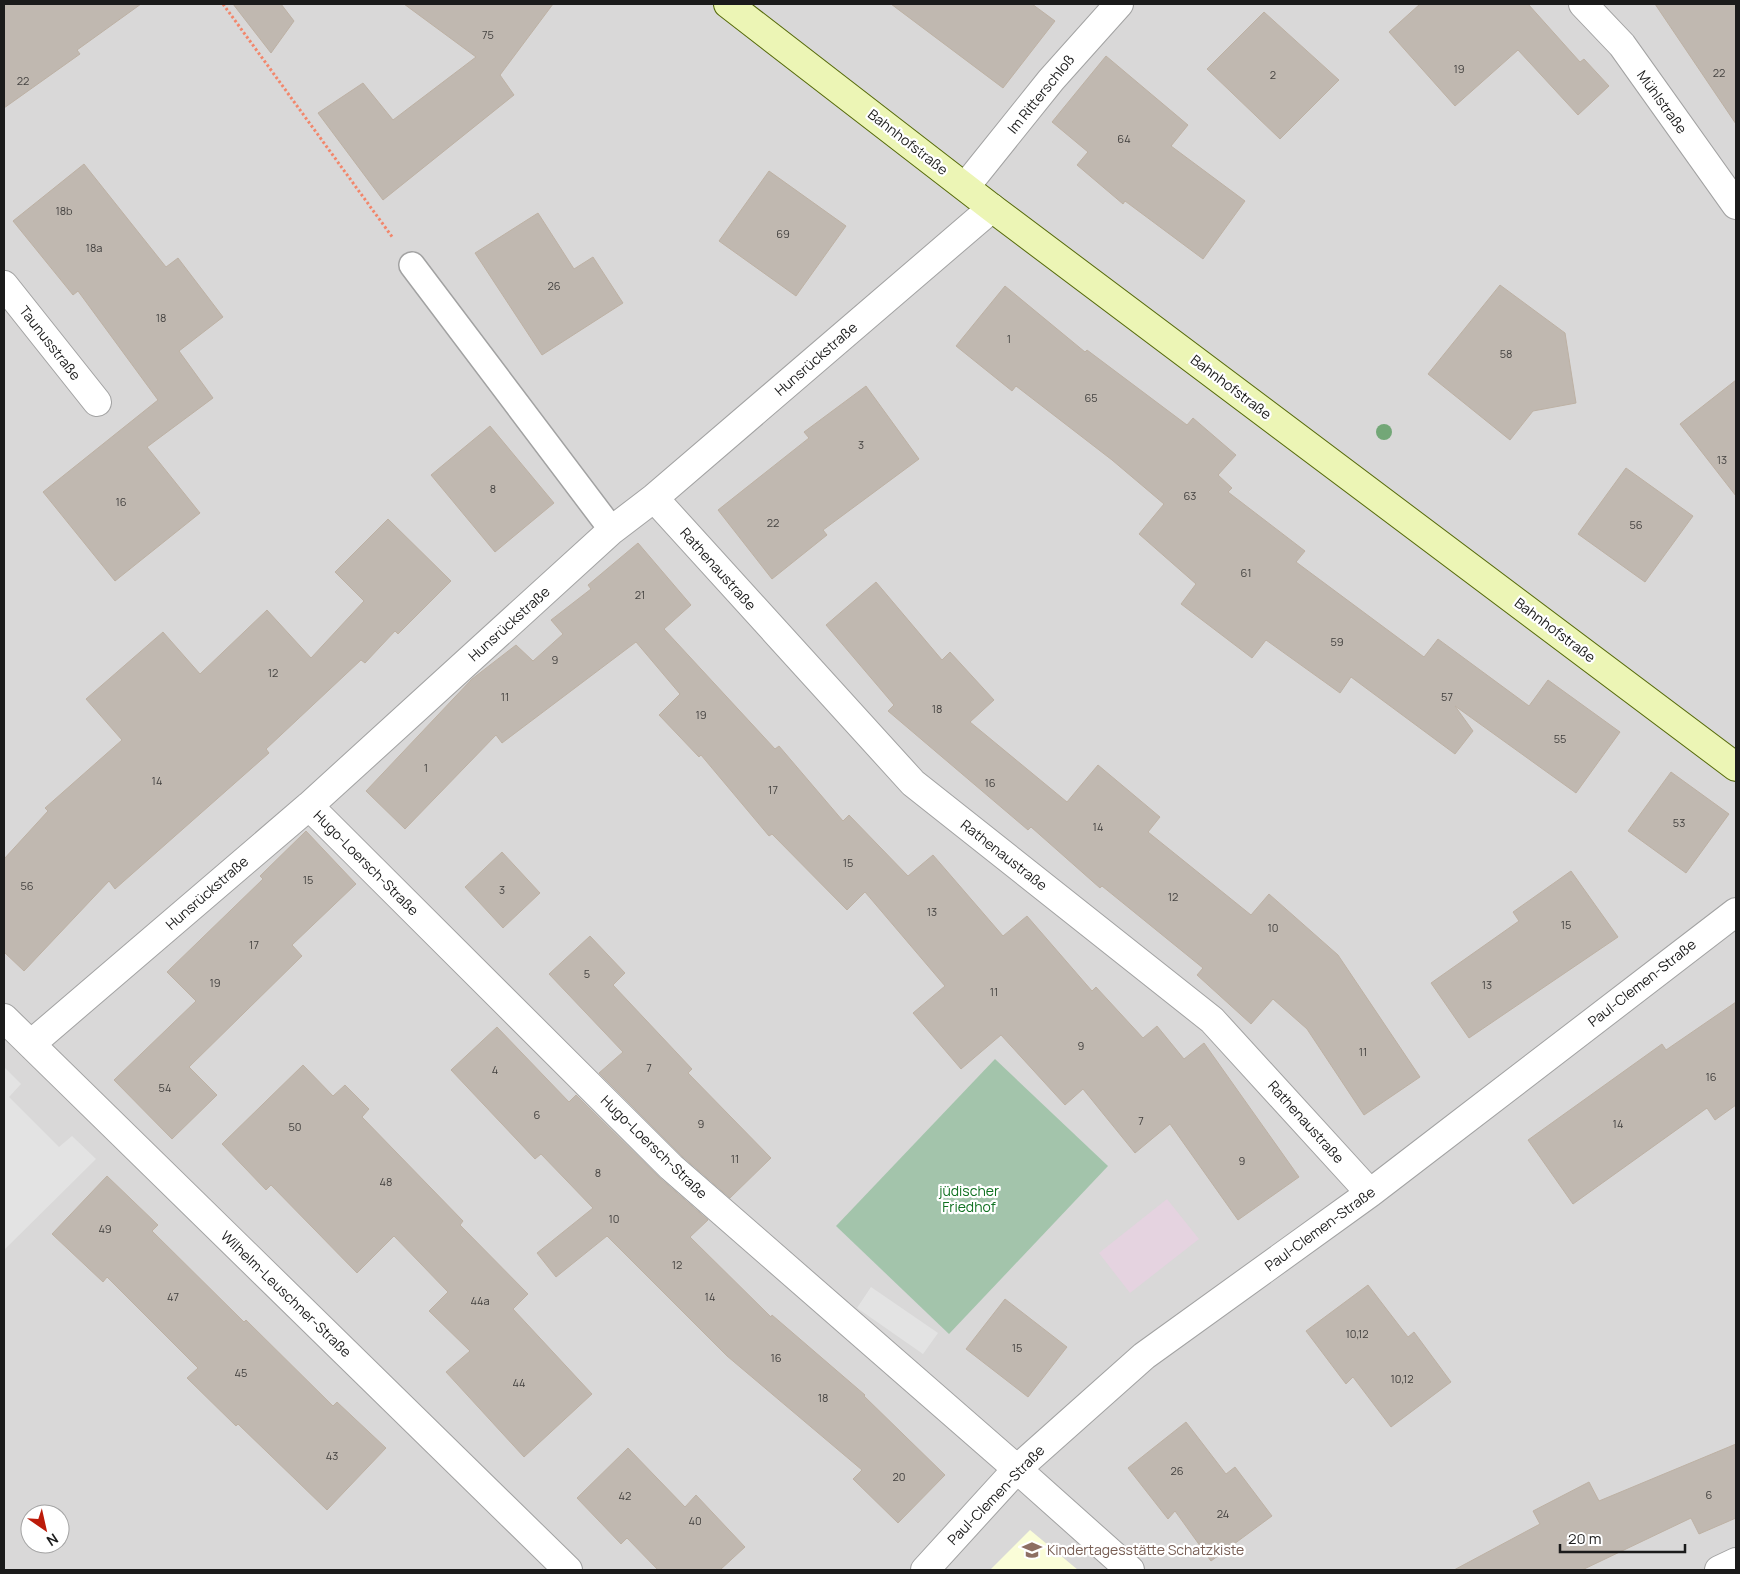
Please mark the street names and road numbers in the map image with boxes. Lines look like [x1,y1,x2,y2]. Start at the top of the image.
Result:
street label: Im Ritterschloß [1003,50,1078,137]
street label: Mühlstraße [1633,66,1692,137]
street label: Bahnhofstraße [864,104,952,179]
street label: Taunusstraße [15,302,85,384]
street label: Hunsrückstraße [770,317,861,400]
street label: Bahnhofstraße [1187,350,1276,423]
street label: Rathenaustraße [676,523,761,614]
street label: Hunsrückstraße [464,582,553,665]
street label: Bahnhofstraße [1511,593,1600,666]
street label: Hugo-Loersch-Straße [310,806,423,919]
street label: Rathenaustraße [957,815,1052,894]
street label: Hunsrückstraße [161,851,252,934]
street label: Paul-Clemen-Straße [1584,934,1700,1031]
street label: Rathenaustraße [1264,1076,1349,1167]
street label: Hugo-Loersch-Straße [597,1091,712,1203]
street label: Paul-Clemen-Straße [1261,1182,1379,1275]
street label: Wilhelm-Leuschner-Straße [217,1226,356,1361]
street label: Paul-Clemen-Straße [943,1441,1048,1549]

